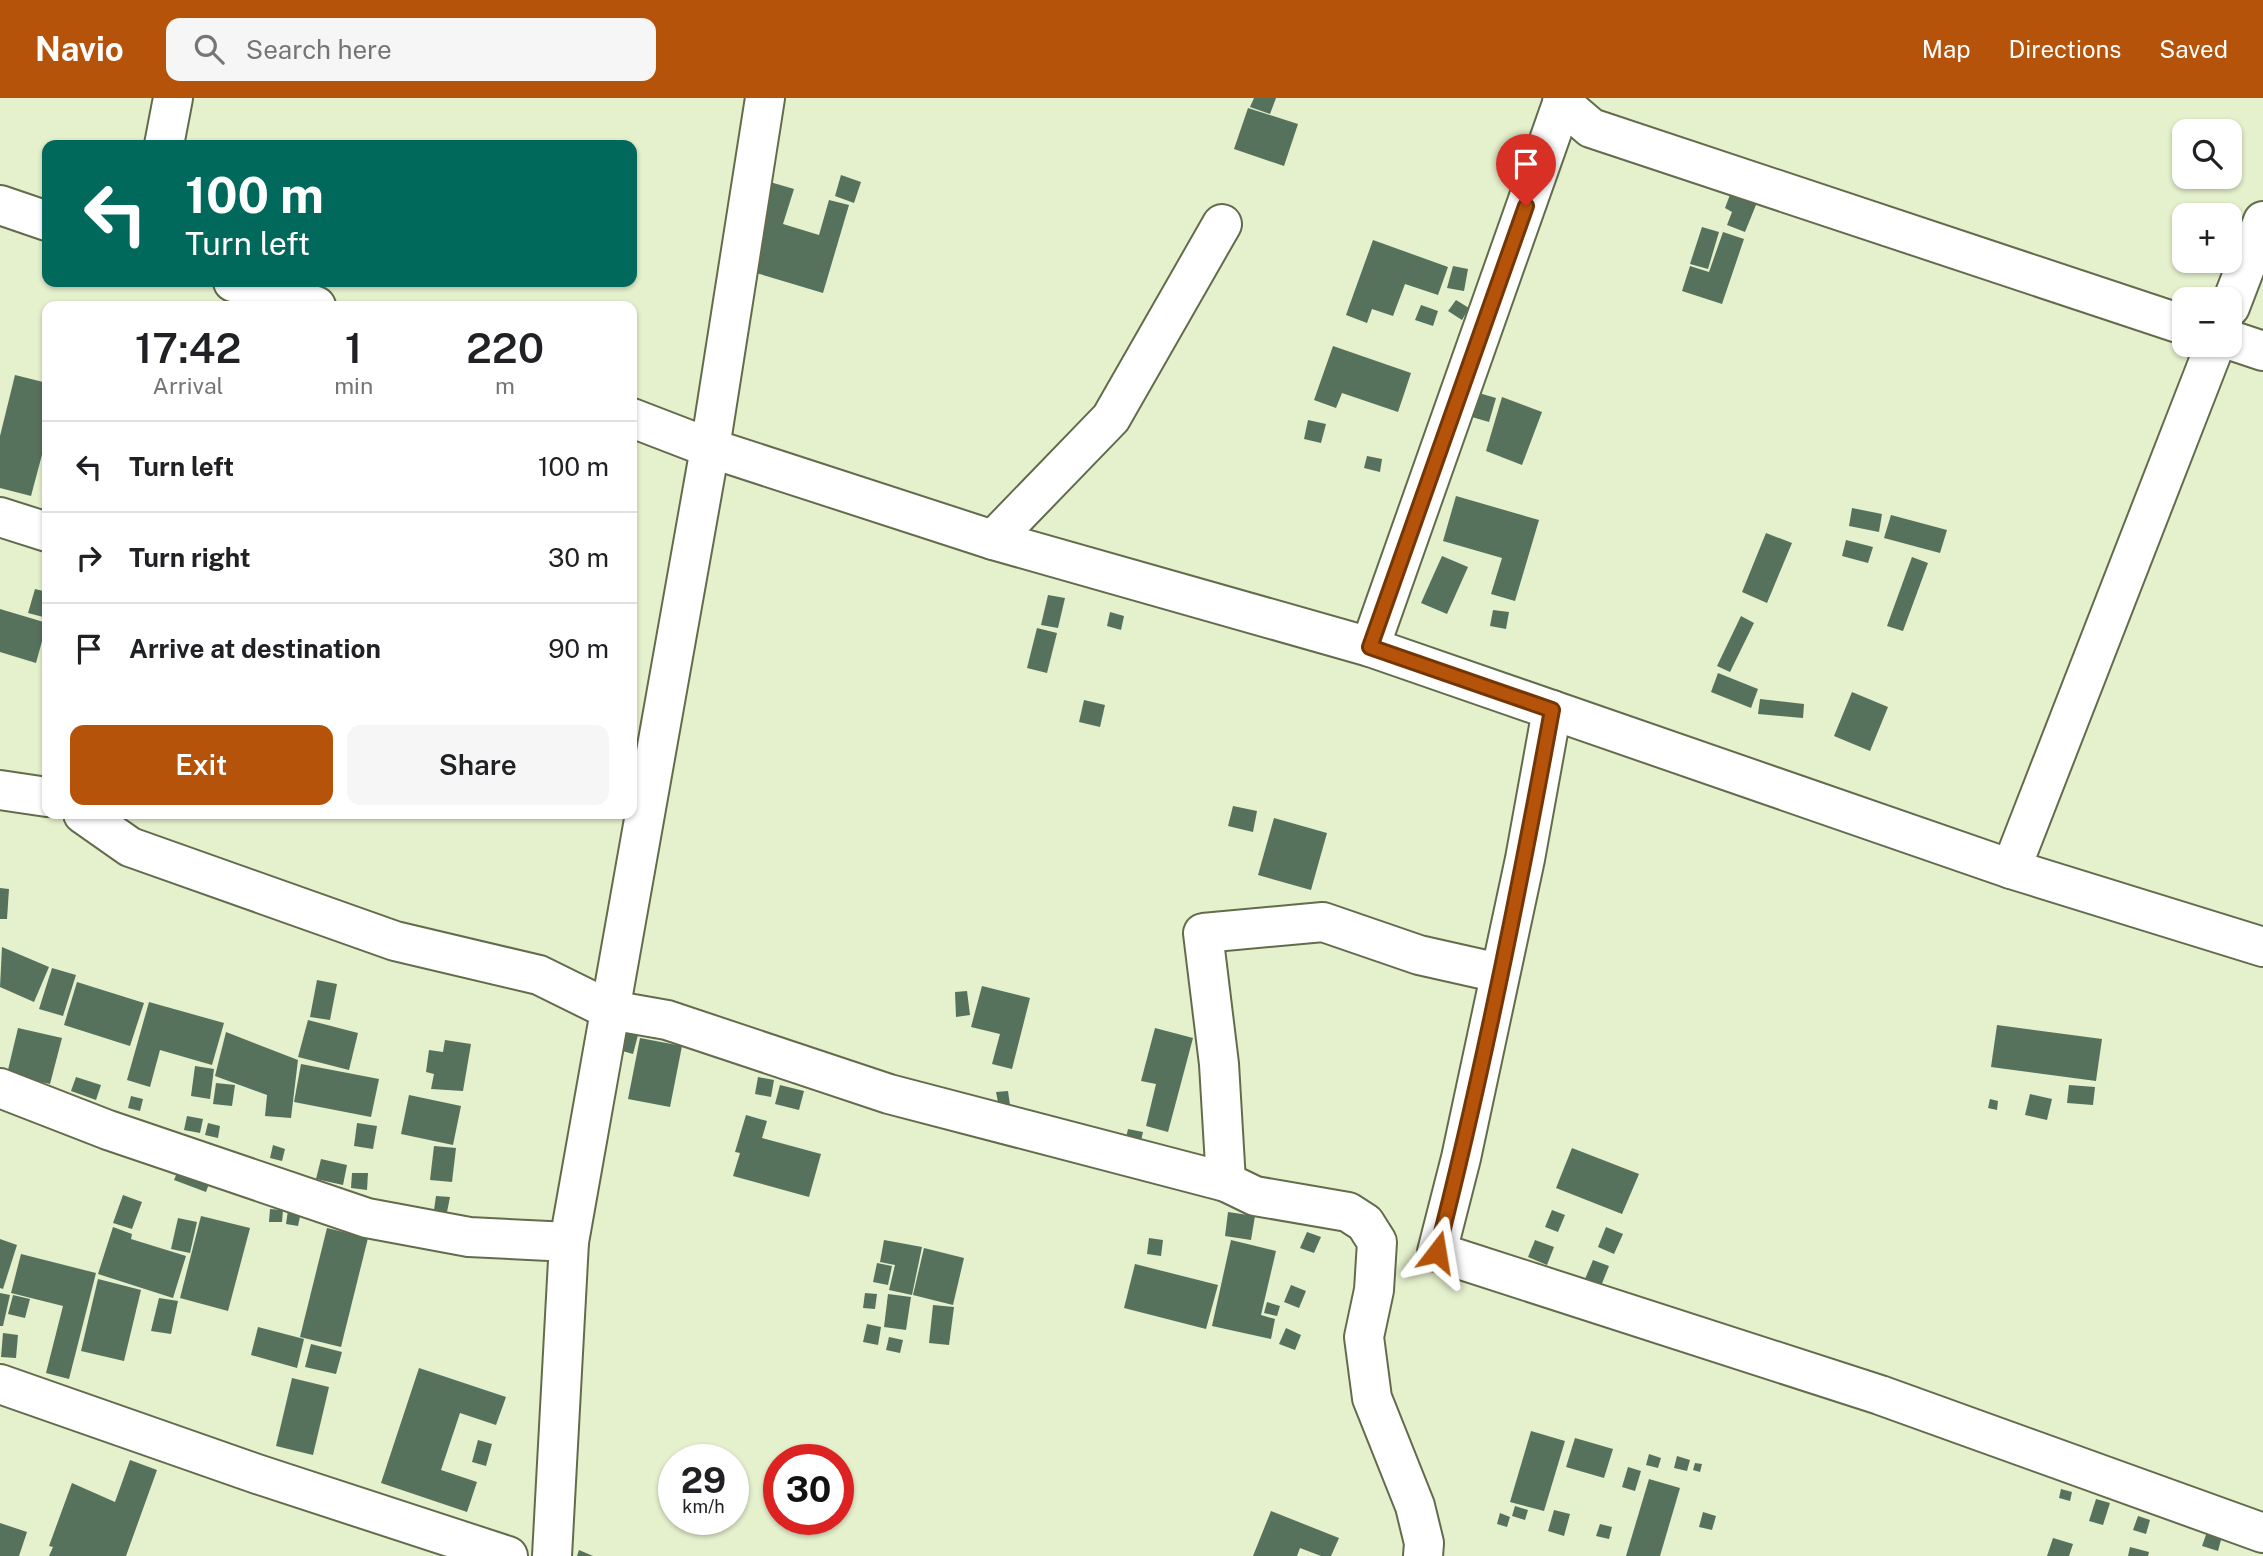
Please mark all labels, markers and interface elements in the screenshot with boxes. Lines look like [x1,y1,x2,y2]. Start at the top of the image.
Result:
search box [166,18,656,81]
text: Navio [35,30,124,68]
icon: search [190,30,228,68]
text: Search here [246,34,392,65]
text: Map [1922,35,1971,63]
text: Directions [2009,35,2121,63]
text: Saved [2159,35,2228,63]
map controls [2172,119,2242,357]
button: search [2172,119,2242,189]
pin [1496,134,1556,206]
icon: arrive [1507,145,1545,183]
text: 100 m [185,166,324,224]
icon: left [70,168,161,259]
button: + [2172,203,2242,273]
text: Turn left [185,225,310,262]
button: − [2172,287,2242,357]
text: 17:42 [135,323,241,372]
text: 1 [345,323,362,372]
text: 220 [466,323,544,372]
text: Arrival [153,372,224,399]
text: min [334,372,373,399]
text: m [495,372,515,399]
icon: left [70,448,108,486]
text: Turn left [129,451,234,482]
text: 100 m [538,451,609,482]
icon: right [70,539,108,577]
text: Turn right [129,542,251,573]
text: 30 m [548,542,609,573]
icon: arrive [70,630,108,668]
text: Arrive at destination [129,633,381,664]
text: 90 m [548,633,609,664]
button: Exit [70,725,333,805]
button: Share [347,725,609,805]
position arrow [1400,1215,1474,1289]
speed limit sign: 30 [763,1444,854,1535]
text: 29 [681,1460,726,1501]
text: km/h [682,1496,725,1517]

